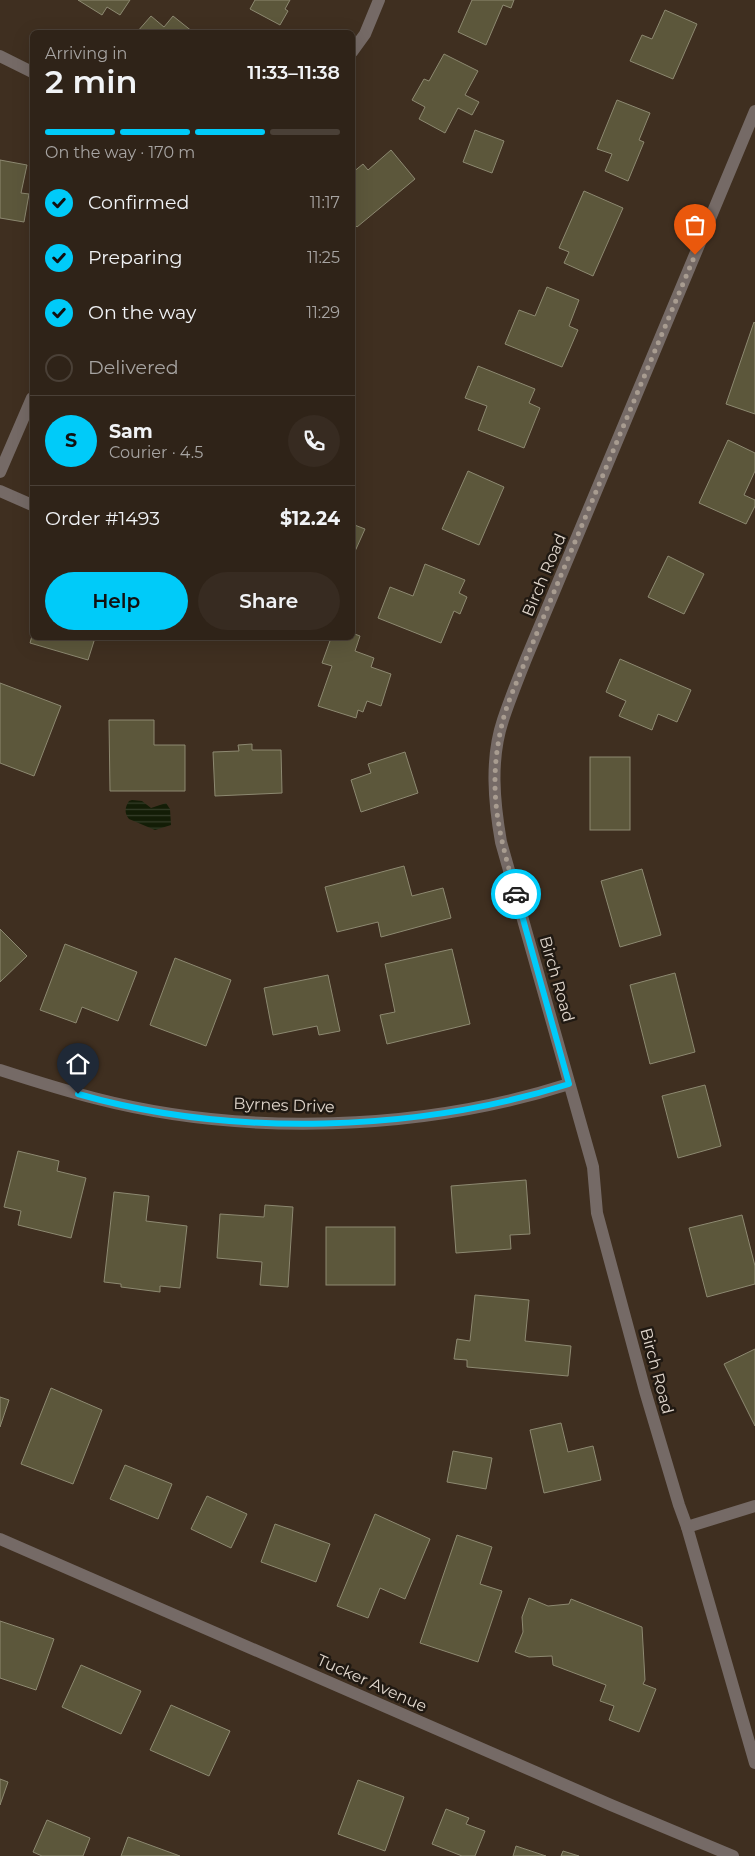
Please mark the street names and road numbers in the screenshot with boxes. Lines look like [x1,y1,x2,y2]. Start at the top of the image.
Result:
street label: Birch Road [518,531,570,619]
street label: Birch Road [536,934,578,1024]
street label: Byrnes Drive [233,1094,335,1116]
street label: Birch Road [636,1326,678,1416]
street label: Tucker Avenue [314,1650,430,1716]

